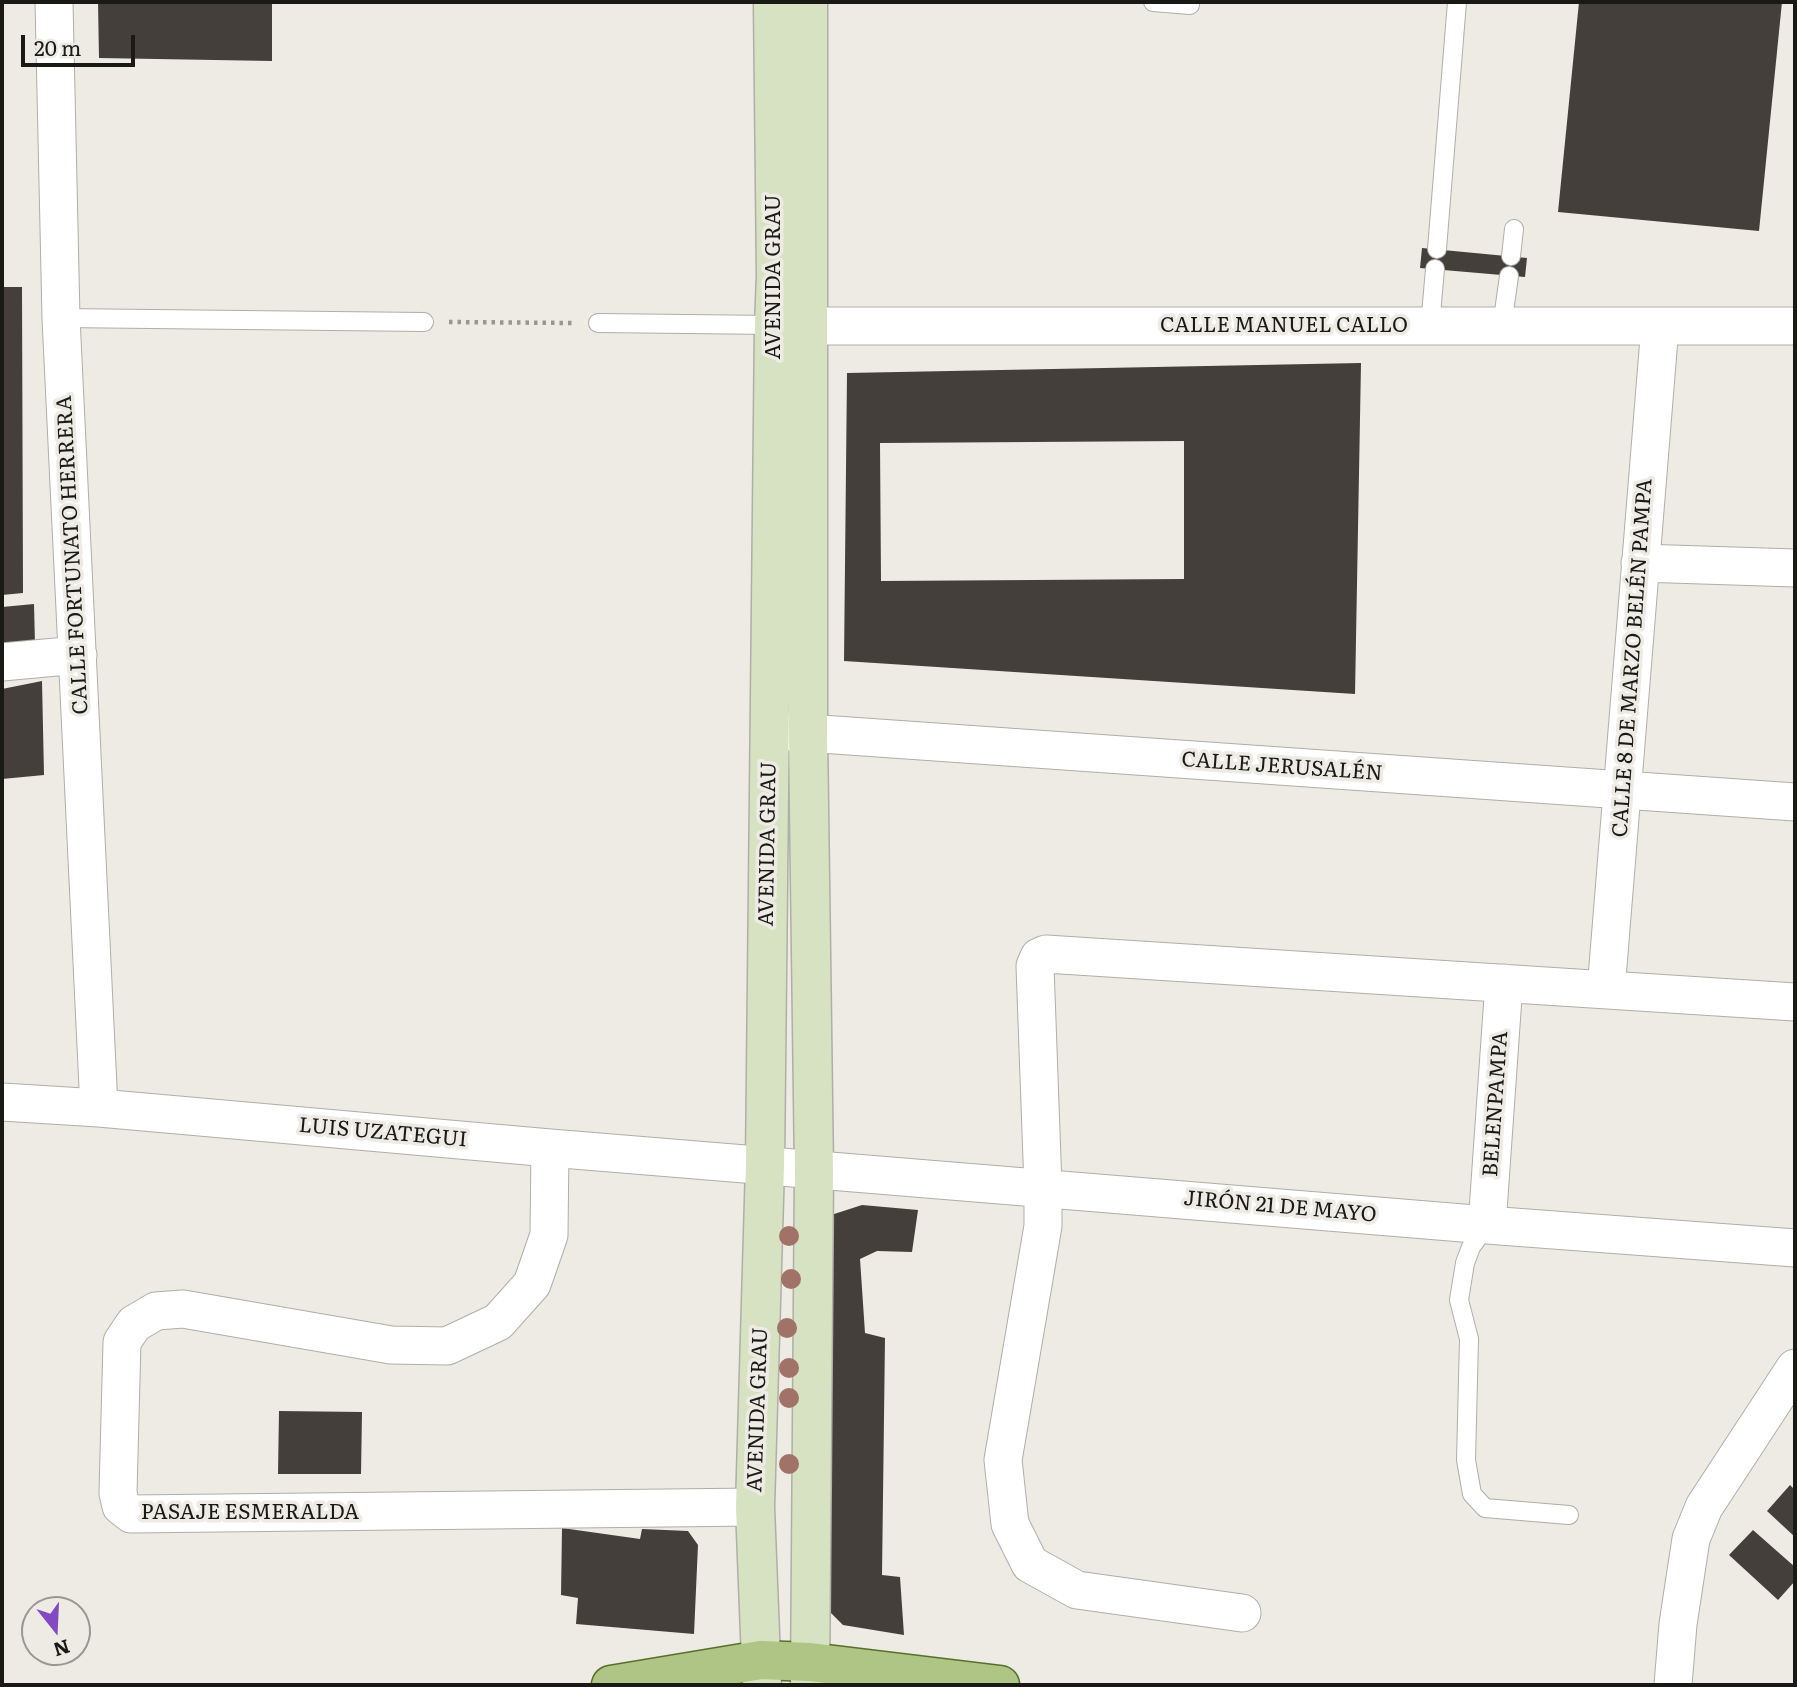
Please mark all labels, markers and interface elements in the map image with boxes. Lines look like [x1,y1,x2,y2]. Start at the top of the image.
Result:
scale bar [24,21,138,65]
text: 20 m [34,31,81,62]
street label: AVENIDA GRAU [761,195,787,359]
street label: CALLE MANUEL CALLO [1160,313,1408,339]
street label: CALLE FORTUNATO HERRERA [52,395,94,715]
street label: CALLE 8 DE MARZO BELÉN PAMPA [1608,478,1658,838]
street label: CALLE JERUSALÉN [1181,747,1383,787]
street label: AVENIDA GRAU [754,761,782,927]
street label: BELENPAMPA [1478,1030,1514,1178]
street label: LUIS UZATEGUI [298,1113,468,1153]
street label: JIRÓN 21 DE MAYO [1182,1186,1378,1228]
street label: AVENIDA GRAU [743,1327,773,1493]
street label: PASAJE ESMERALDA [141,1500,359,1526]
north arrow [21,1596,91,1666]
text: N [50,1633,74,1665]

